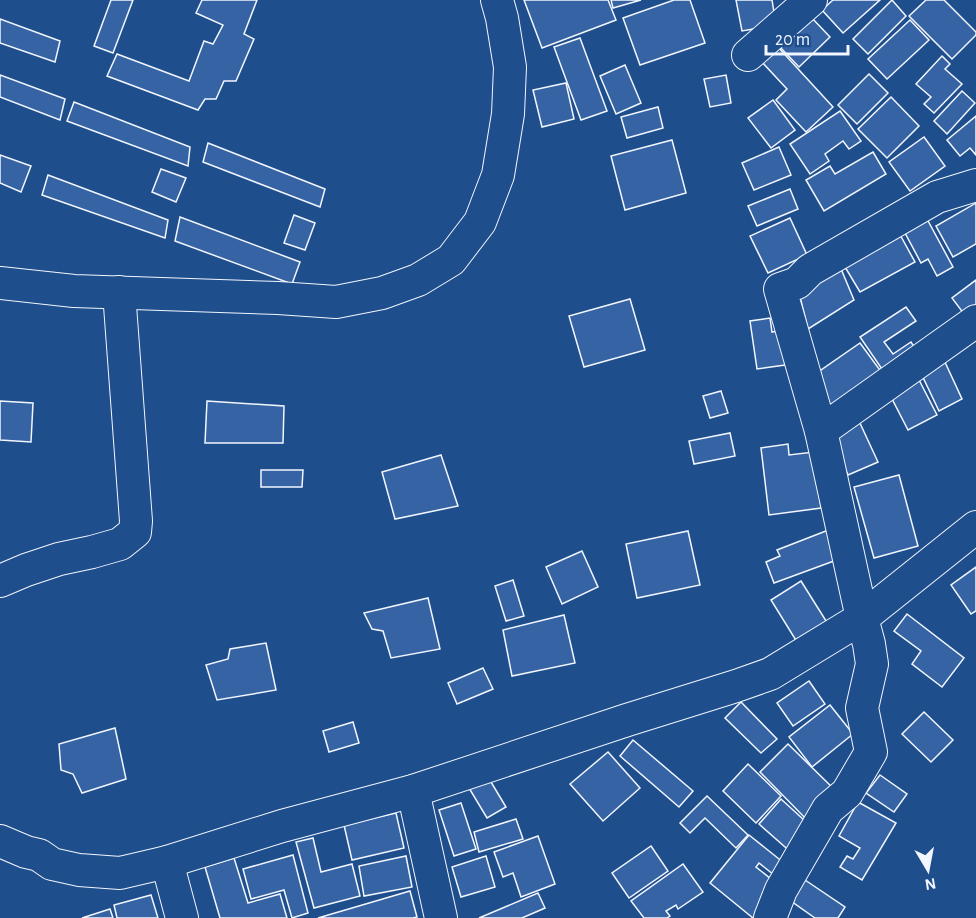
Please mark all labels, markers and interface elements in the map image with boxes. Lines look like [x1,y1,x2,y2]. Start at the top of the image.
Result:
scale bar [766,18,848,56]
text: 20 m [775,31,810,49]
north arrow [898,840,958,900]
text: N [924,875,937,893]

